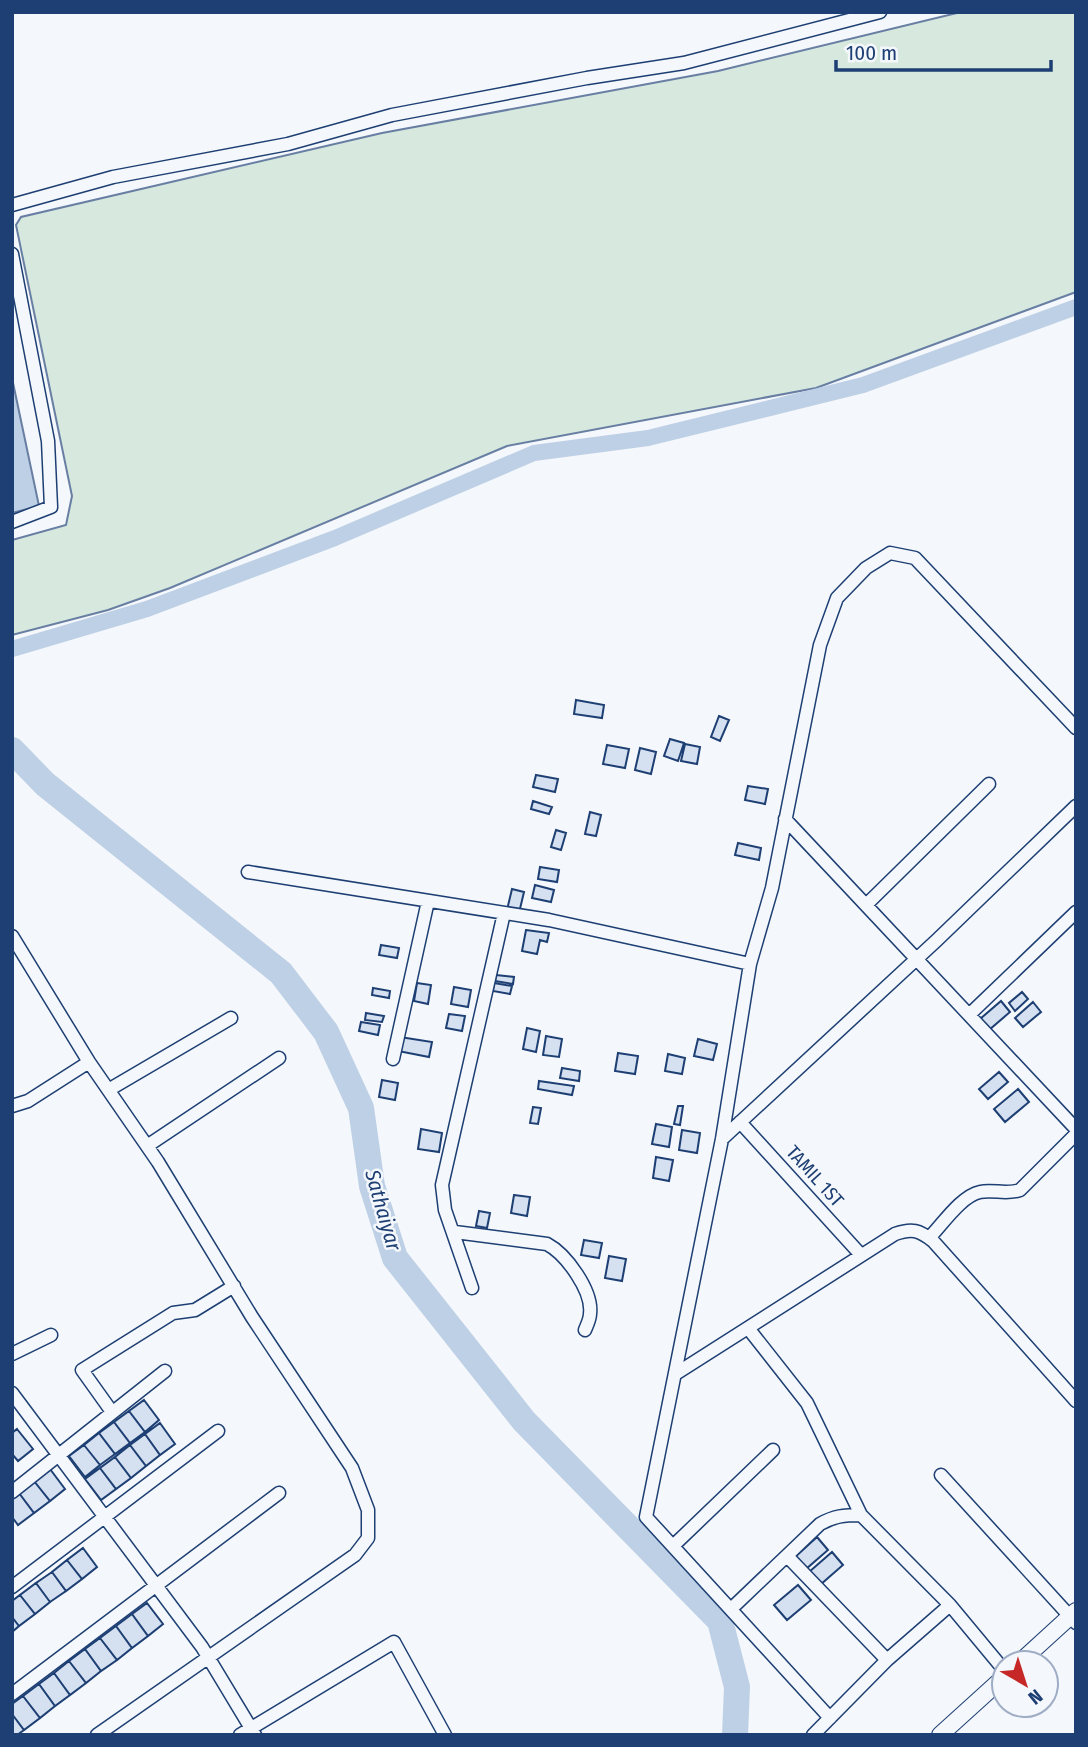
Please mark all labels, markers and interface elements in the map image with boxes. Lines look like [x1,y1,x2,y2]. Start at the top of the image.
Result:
scale bar [836,28,1051,72]
text: 100 m [846,40,897,66]
street label: TAMIL 1ST [782,1141,849,1211]
water label: Sathaiyar [359,1166,407,1254]
north arrow [990,1649,1060,1719]
text: N [1024,1684,1047,1709]

